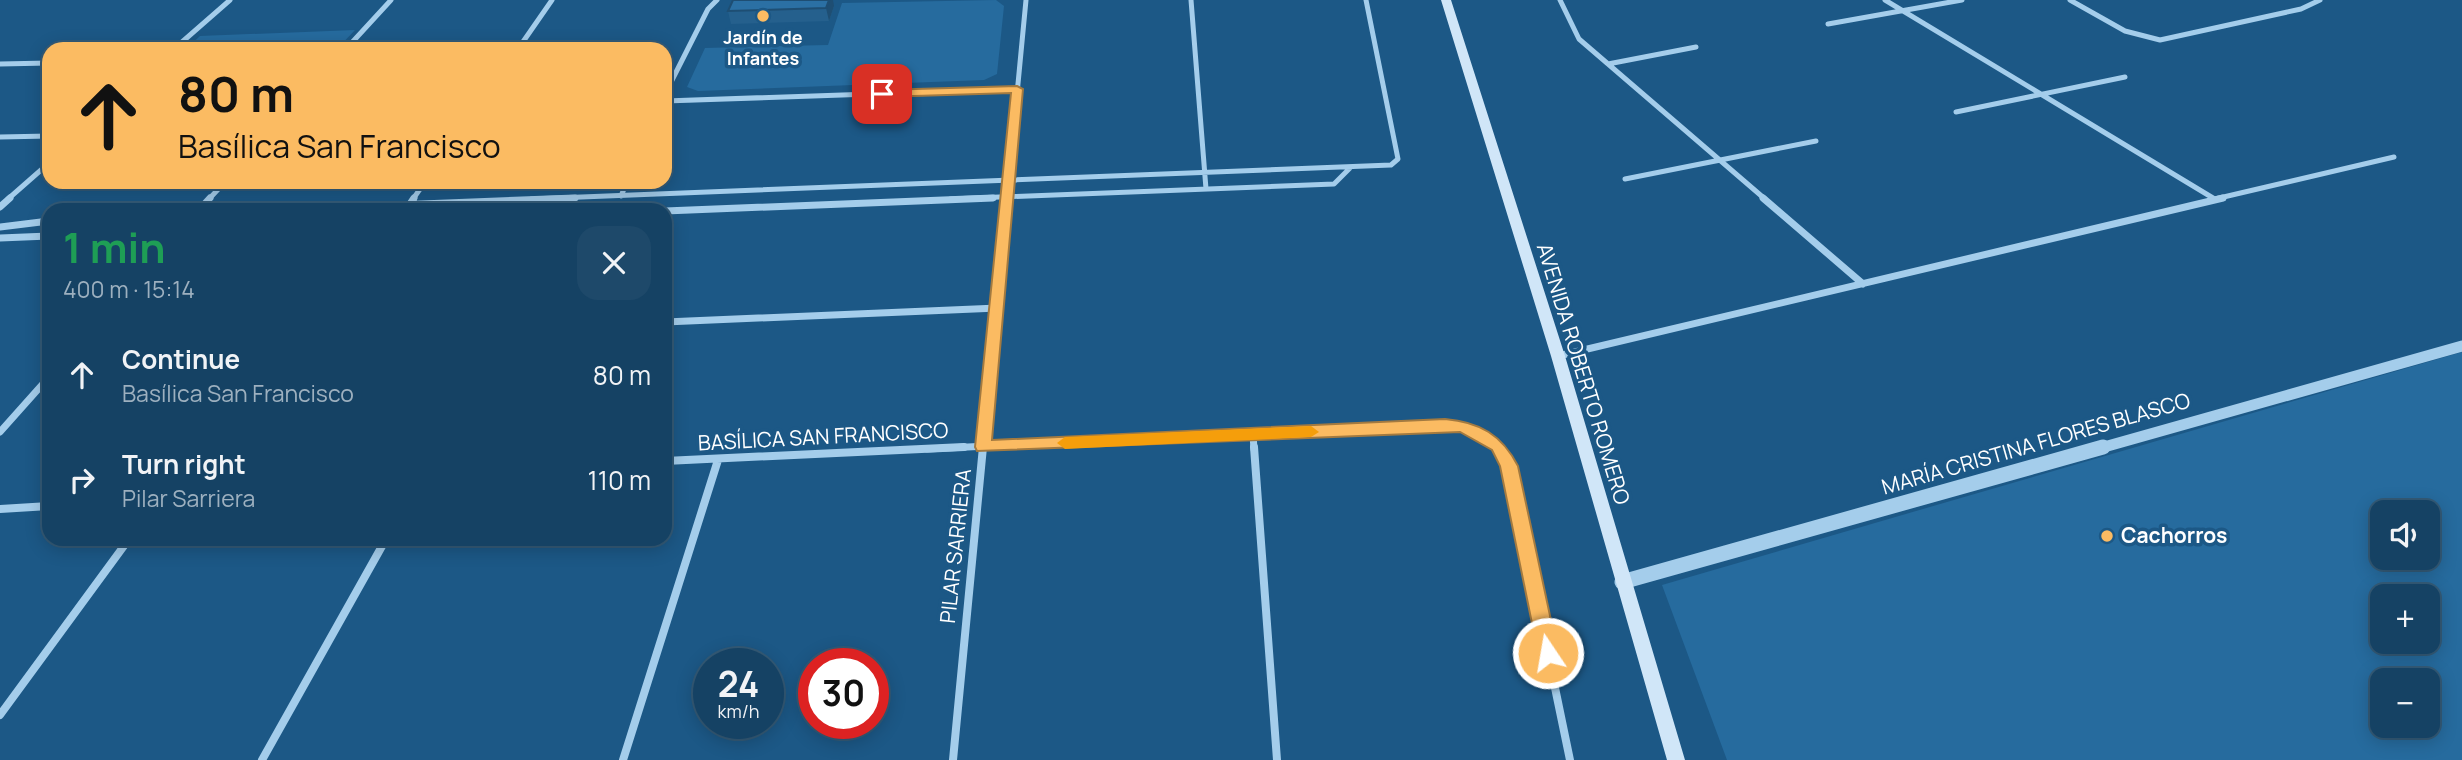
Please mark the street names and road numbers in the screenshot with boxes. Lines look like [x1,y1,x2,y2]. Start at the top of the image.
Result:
street label: AVENIDA ROBERTO ROMERO [1531,240,1637,508]
street label: MARÍA CRISTINA FLORES BLASCO [1878,386,2193,501]
street label: BASÍLICA SAN FRANCISCO [697,415,949,457]
street label: PILAR SARRIERA [933,467,977,625]

